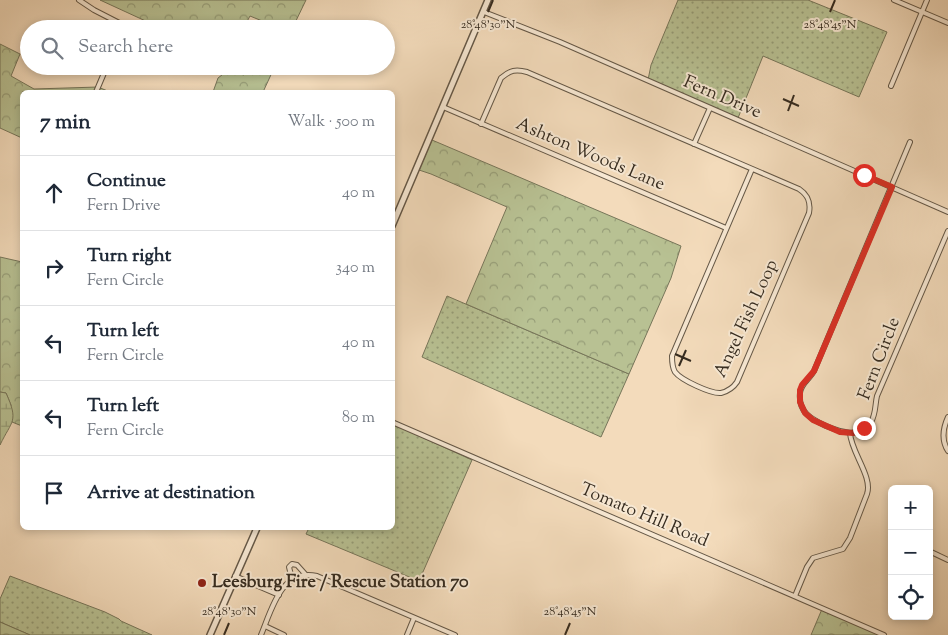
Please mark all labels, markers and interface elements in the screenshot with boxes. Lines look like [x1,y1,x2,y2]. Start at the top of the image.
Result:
text: 28°48'30"N [461,16,516,34]
text: 28°48'45"N [804,16,857,34]
search box [20,20,395,75]
icon: search [38,34,66,62]
text: Search here [78,34,173,61]
street label: Fern Drive [679,70,765,126]
text: 7 min [40,108,91,138]
text: Walk · 500 m [288,111,375,134]
street label: Ashton Woods Lane [511,112,669,198]
route start [853,164,876,187]
text: Continue [87,168,166,195]
icon: ahead [40,179,68,207]
text: 40 m [342,182,375,205]
text: Fern Drive [87,195,160,218]
text: Turn right [87,243,171,270]
icon: right [40,254,68,282]
street label: Angel Fish Loop [708,256,786,382]
text: 340 m [336,257,375,280]
text: Fern Circle [87,270,164,293]
street label: Fern Circle [852,314,908,404]
text: Turn left [87,318,159,345]
icon: left [40,329,68,357]
text: 40 m [342,332,375,355]
text: Fern Circle [87,345,164,368]
text: Turn left [87,393,159,420]
icon: left [40,404,68,432]
text: 80 m [342,407,375,430]
route end [853,417,876,440]
text: Fern Circle [87,420,164,443]
street label: Tomato Hill Road [576,477,712,555]
icon: arrive [40,479,68,507]
text: Arrive at destination [87,480,255,507]
map controls [888,485,933,620]
button: + [888,485,933,530]
button: − [888,530,933,575]
place label: Leesburg Fire / Rescue Station 70 [212,570,469,596]
button: locate [888,575,933,620]
marker: Leesburg Fire / Rescue Station 70 [196,577,208,589]
text: 28°48'30"N [202,603,257,621]
text: 28°48'45"N [544,603,597,621]

